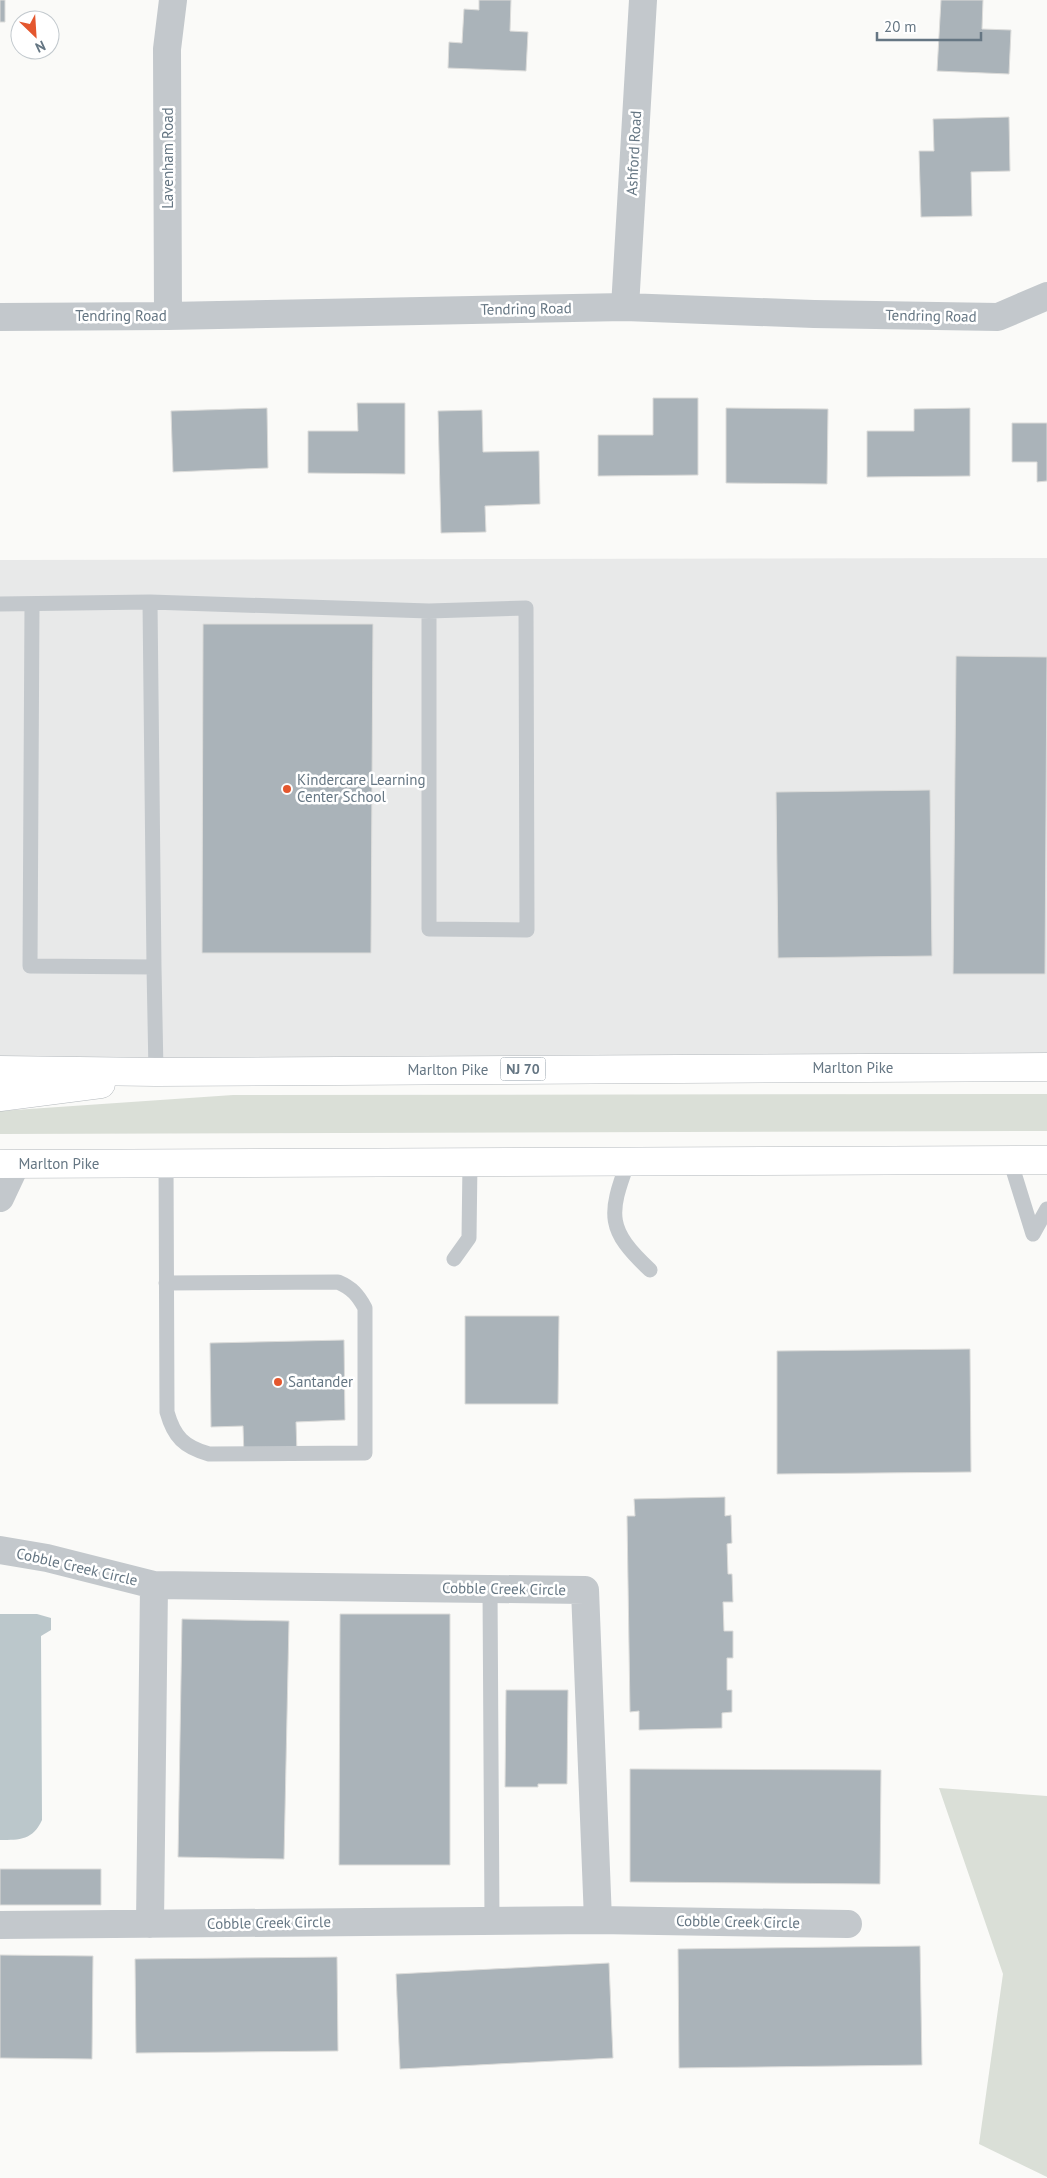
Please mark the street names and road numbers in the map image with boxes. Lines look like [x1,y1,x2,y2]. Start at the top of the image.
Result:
street label: Lavenham Road [158,107,177,209]
street label: Ashford Road [622,110,645,196]
street label: Tendring Road [480,298,572,319]
street label: Tendring Road [885,305,977,326]
street label: Tendring Road [75,306,167,325]
road number: NJ 70 [500,1058,546,1080]
street label: Marlton Pike [813,1058,894,1077]
street label: Marlton Pike [408,1060,489,1079]
street label: Marlton Pike [19,1154,100,1173]
street label: Cobble Creek Circle [15,1543,140,1590]
street label: Cobble Creek Circle [442,1578,566,1599]
street label: Cobble Creek Circle [676,1911,800,1932]
street label: Cobble Creek Circle [207,1912,331,1933]

